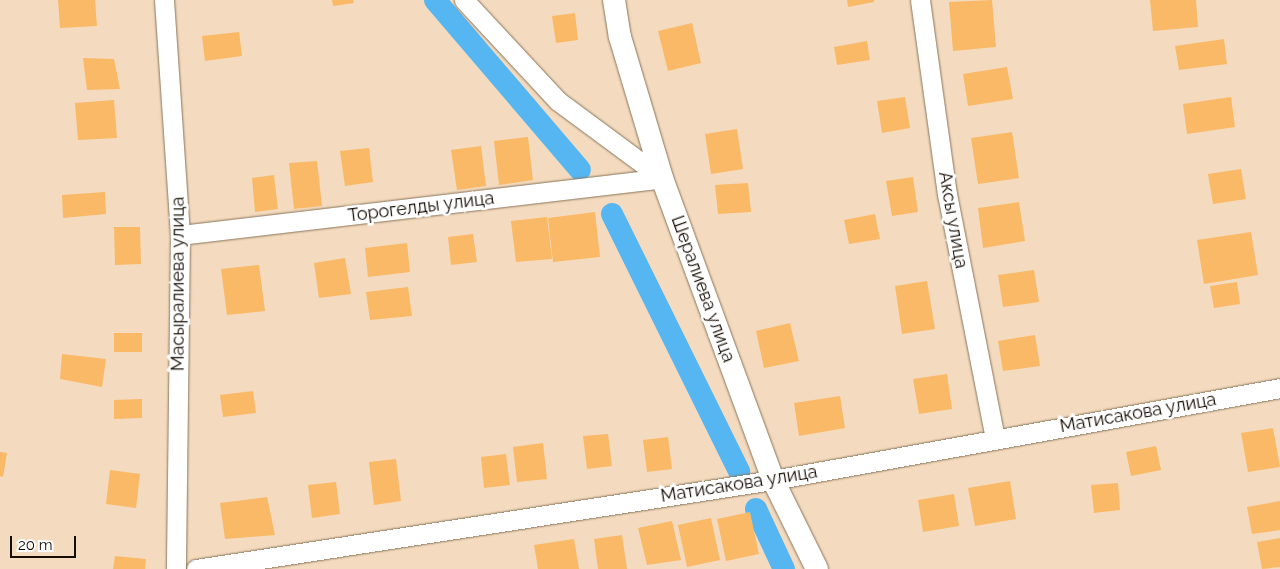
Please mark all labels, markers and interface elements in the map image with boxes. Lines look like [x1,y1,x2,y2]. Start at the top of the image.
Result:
street label: Аксы улица [934,170,972,270]
street label: Торогелды улица [346,187,496,227]
street label: Масыралиева улица [167,197,189,371]
street label: Шералиева улица [666,212,740,366]
street label: Матисакова улица [1058,389,1218,437]
street label: Матисакова улица [659,461,819,507]
scale bar [12,526,79,558]
text: 20 m [18,536,53,554]

